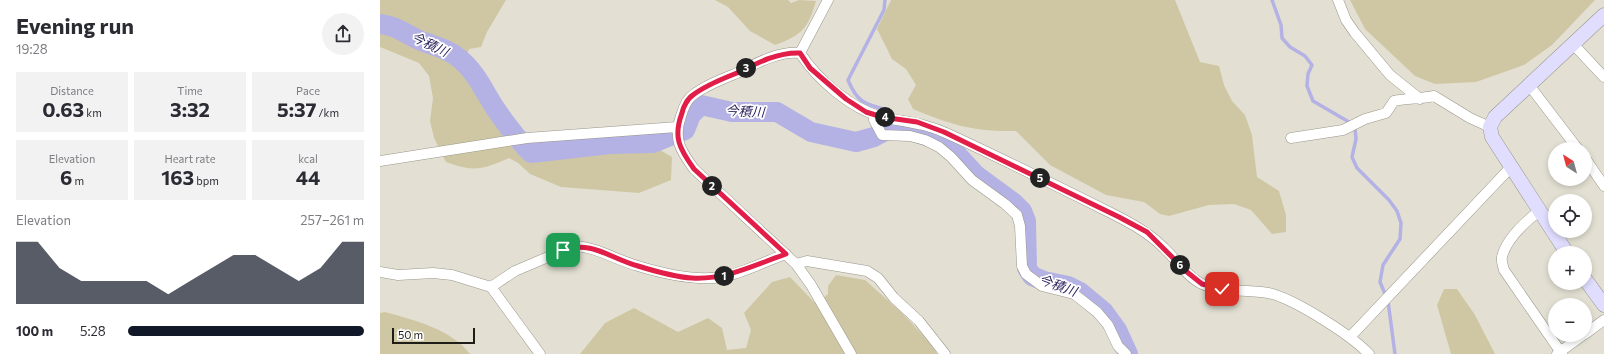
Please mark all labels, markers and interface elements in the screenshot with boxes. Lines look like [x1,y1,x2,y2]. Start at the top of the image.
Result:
text: Evening run [16,12,134,39]
button: share [322,13,364,55]
water label: 今積川 [409,28,453,61]
text: 19:28 [16,41,48,57]
pin: 3 [736,58,756,78]
text: 3 [743,61,749,74]
text: Distance [50,84,94,97]
text: Time [177,84,203,97]
text: Pace [296,84,320,97]
text: 0.63 [42,97,84,121]
text: 3:32 [170,97,210,121]
text: 5:37 [277,97,316,121]
water label: 今積川 [725,102,767,120]
text: km [84,106,102,119]
text: /km [316,106,339,119]
pin: 4 [875,107,895,127]
text: 4 [882,110,888,123]
north arrow [1548,142,1592,186]
map controls [1548,142,1592,342]
text: Elevation [49,152,95,165]
text: Heart rate [164,152,216,165]
text: kcal [298,152,318,165]
text: 6 [60,165,72,189]
text: 163 [161,165,194,189]
text: 44 [296,165,320,189]
pin: 5 [1030,168,1050,188]
text: 5 [1037,171,1043,184]
text: m [72,174,84,187]
text: bpm [194,174,219,187]
pin: 2 [702,176,722,196]
text: 2 [709,179,715,192]
button: locate [1548,194,1592,238]
text: Elevation [16,212,71,228]
text: 257–261 m [300,212,364,228]
pin [546,233,580,267]
icon: arrive [552,239,574,261]
button: + [1548,246,1592,290]
pin: 6 [1170,255,1190,275]
text: 6 [1177,258,1183,271]
pin: 1 [714,266,734,286]
text: 1 [722,269,726,282]
water label: 今積川 [1037,271,1081,300]
pin [1205,272,1239,306]
icon: check [1211,278,1233,300]
button: − [1548,298,1592,342]
text: 100 m [16,323,53,339]
text: 5:28 [80,323,106,339]
scale bar [392,326,475,345]
text: 50 m [398,328,423,341]

